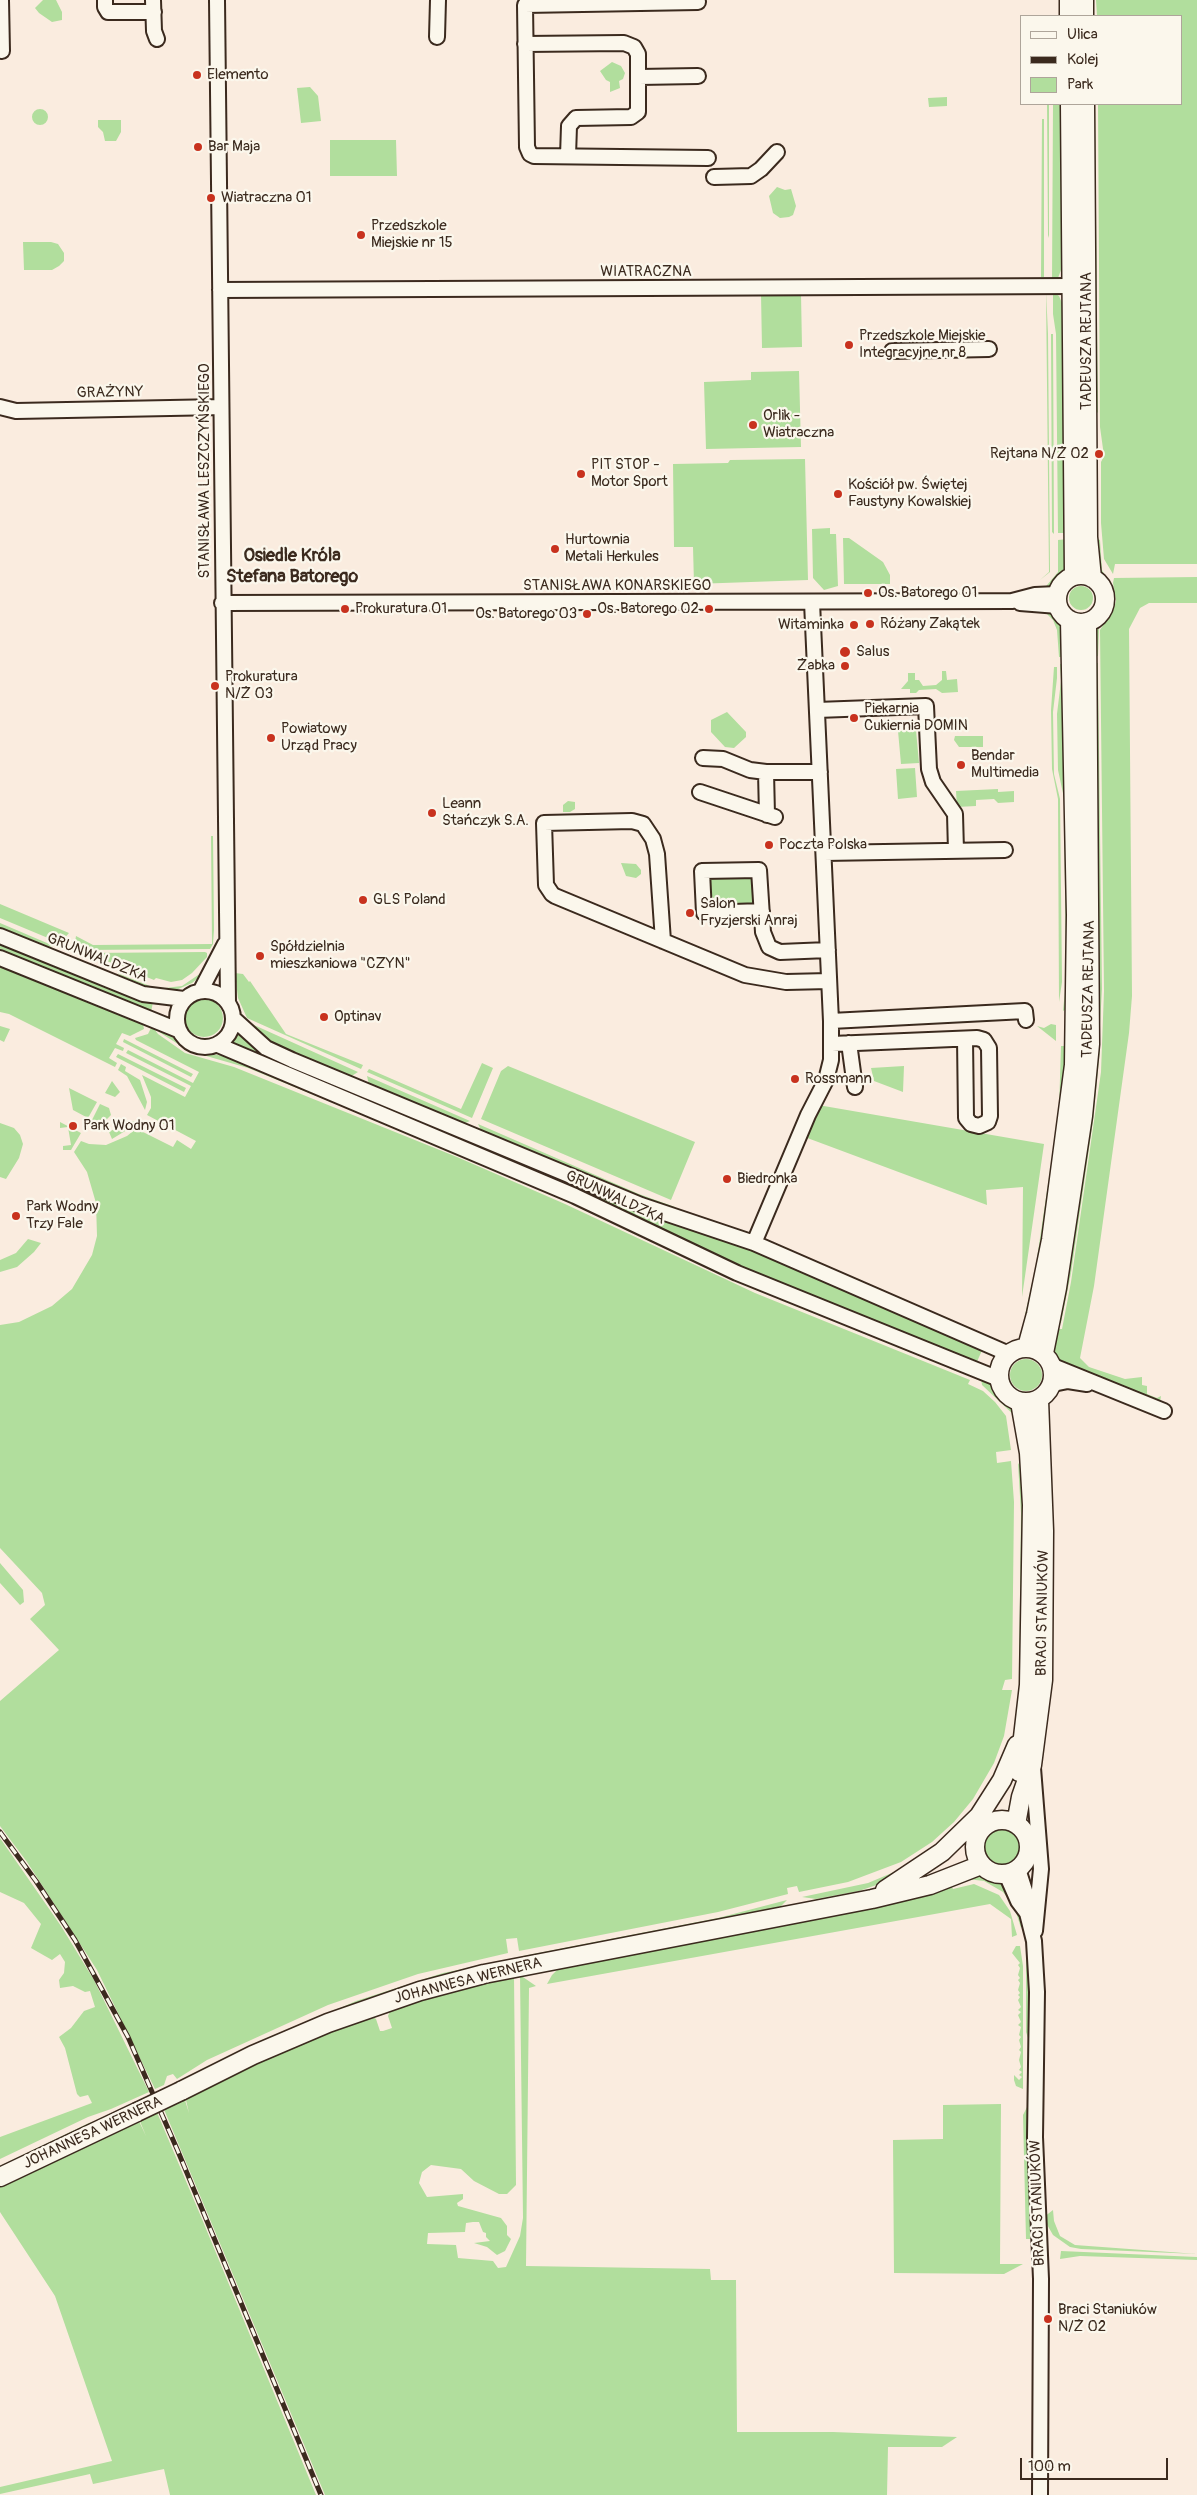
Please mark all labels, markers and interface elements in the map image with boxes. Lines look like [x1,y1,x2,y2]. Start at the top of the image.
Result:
legend [1020,15,1182,105]
text: Ulica [1067,25,1098,44]
text: Kolej [1067,50,1099,69]
place label: Elemento [207,66,268,84]
marker: Elemento [191,69,203,81]
text: Park [1067,75,1093,94]
place label: Bar Maja [208,138,260,156]
marker: Bar Maja [192,141,204,153]
place label: Wiatraczna 01 [221,189,312,207]
marker: Wiatraczna 01 [205,192,217,204]
place label: Przedszkole Miejskie nr 15 [371,217,453,252]
marker: Przedszkole Miejskie nr 15 [355,229,367,241]
street label: WIATRACZNA [600,263,692,281]
street label: TADEUSZA REJTANA [1078,272,1096,410]
place label: Przedszkole Miejskie Integracyjne nr 8 [859,327,985,362]
marker: Przedszkole Miejskie Integracyjne nr 8 [843,339,855,351]
street label: STANISŁAWA LESZCZYŃSKIEGO [196,364,214,578]
street label: GRAŻYNY [77,383,143,403]
place label: Orlik - Wiatraczna [763,407,834,442]
marker: Orlik - Wiatraczna [747,419,759,431]
place label: Rejtana N/Ż 02 [990,445,1089,463]
marker: Rejtana N/Ż 02 [1093,448,1105,460]
place label: PIT STOP - Motor Sport [591,456,668,491]
marker: PIT STOP - Motor Sport [575,468,587,480]
place label: Kościół pw. Świętej Faustyny Kowalskiej [848,476,971,511]
marker: Kościół pw. Świętej Faustyny Kowalskiej [832,488,844,500]
place label: Hurtownia Metali Herkules [565,531,659,566]
marker: Hurtownia Metali Herkules [549,543,561,555]
district label: Osiedle Króla Stefana Batorego [226,545,358,588]
street label: STANISŁAWA KONARSKIEGO [523,577,711,595]
place label: Os. Batorego 01 [878,584,977,602]
marker: Os. Batorego 01 [862,587,874,599]
place label: Prokuratura 01 [355,600,447,618]
place label: Os. Batorego 02 [597,600,699,618]
marker: Prokuratura 01 [339,603,351,615]
marker: Os. Batorego 02 [703,603,715,615]
place label: Os. Batorego 03 [475,605,577,623]
marker: Os. Batorego 03 [581,608,593,620]
place label: Różany Zakątek [880,615,980,633]
place label: Witaminka [778,616,844,634]
marker: Różany Zakątek [864,618,876,630]
marker: Witaminka [848,619,860,631]
place label: Salus [856,643,890,661]
marker: Salus [838,645,852,659]
place label: Żabka [797,657,835,675]
marker: Żabka [839,660,851,672]
place label: Prokuratura N/Ż 03 [225,668,298,703]
marker: Prokuratura N/Ż 03 [209,680,221,692]
place label: Piekarnia Cukiernia DOMIN [864,700,968,735]
marker: Piekarnia Cukiernia DOMIN [848,712,860,724]
place label: Powiatowy Urząd Pracy [281,720,357,755]
marker: Powiatowy Urząd Pracy [265,732,277,744]
place label: Bendar Multimedia [971,747,1039,782]
marker: Bendar Multimedia [955,759,967,771]
place label: Leann Stańczyk S.A. [442,795,529,830]
marker: Leann Stańczyk S.A. [426,807,438,819]
place label: Poczta Polska [779,836,867,854]
marker: Poczta Polska [763,839,775,851]
place label: GLS Poland [373,891,446,909]
marker: GLS Poland [357,894,369,906]
place label: Salon Fryzjerski Anraj [700,895,798,930]
marker: Salon Fryzjerski Anraj [684,907,696,919]
street label: TADEUSZA REJTANA [1079,920,1099,1058]
street label: GRUNWALDZKA [44,930,150,986]
place label: Spółdzielnia mieszkaniowa "CZYN" [270,938,411,973]
marker: Spółdzielnia mieszkaniowa "CZYN" [254,950,266,962]
place label: Optinav [334,1008,381,1026]
marker: Optinav [318,1011,330,1023]
place label: Rossmann [805,1070,872,1088]
marker: Rossmann [789,1073,801,1085]
place label: Park Wodny 01 [83,1117,175,1135]
marker: Park Wodny 01 [67,1120,79,1132]
street label: GRUNWALDZKA [563,1167,667,1229]
place label: Biedronka [737,1170,798,1188]
marker: Biedronka [721,1173,733,1185]
place label: Park Wodny Trzy Fale [26,1198,98,1233]
marker: Park Wodny Trzy Fale [10,1210,22,1222]
street label: BRACI STANIUKÓW [1033,1550,1053,1676]
street label: JOHANNESA WERNERA [392,1954,544,2008]
street label: JOHANNESA WERNERA [21,2093,165,2173]
street label: BRACI STANIUKÓW [1027,2140,1049,2266]
place label: Braci Staniuków N/Ż 02 [1058,2301,1157,2336]
marker: Braci Staniuków N/Ż 02 [1042,2313,1054,2325]
scale bar [1022,2448,1170,2480]
text: 100 m [1028,2457,1071,2476]

